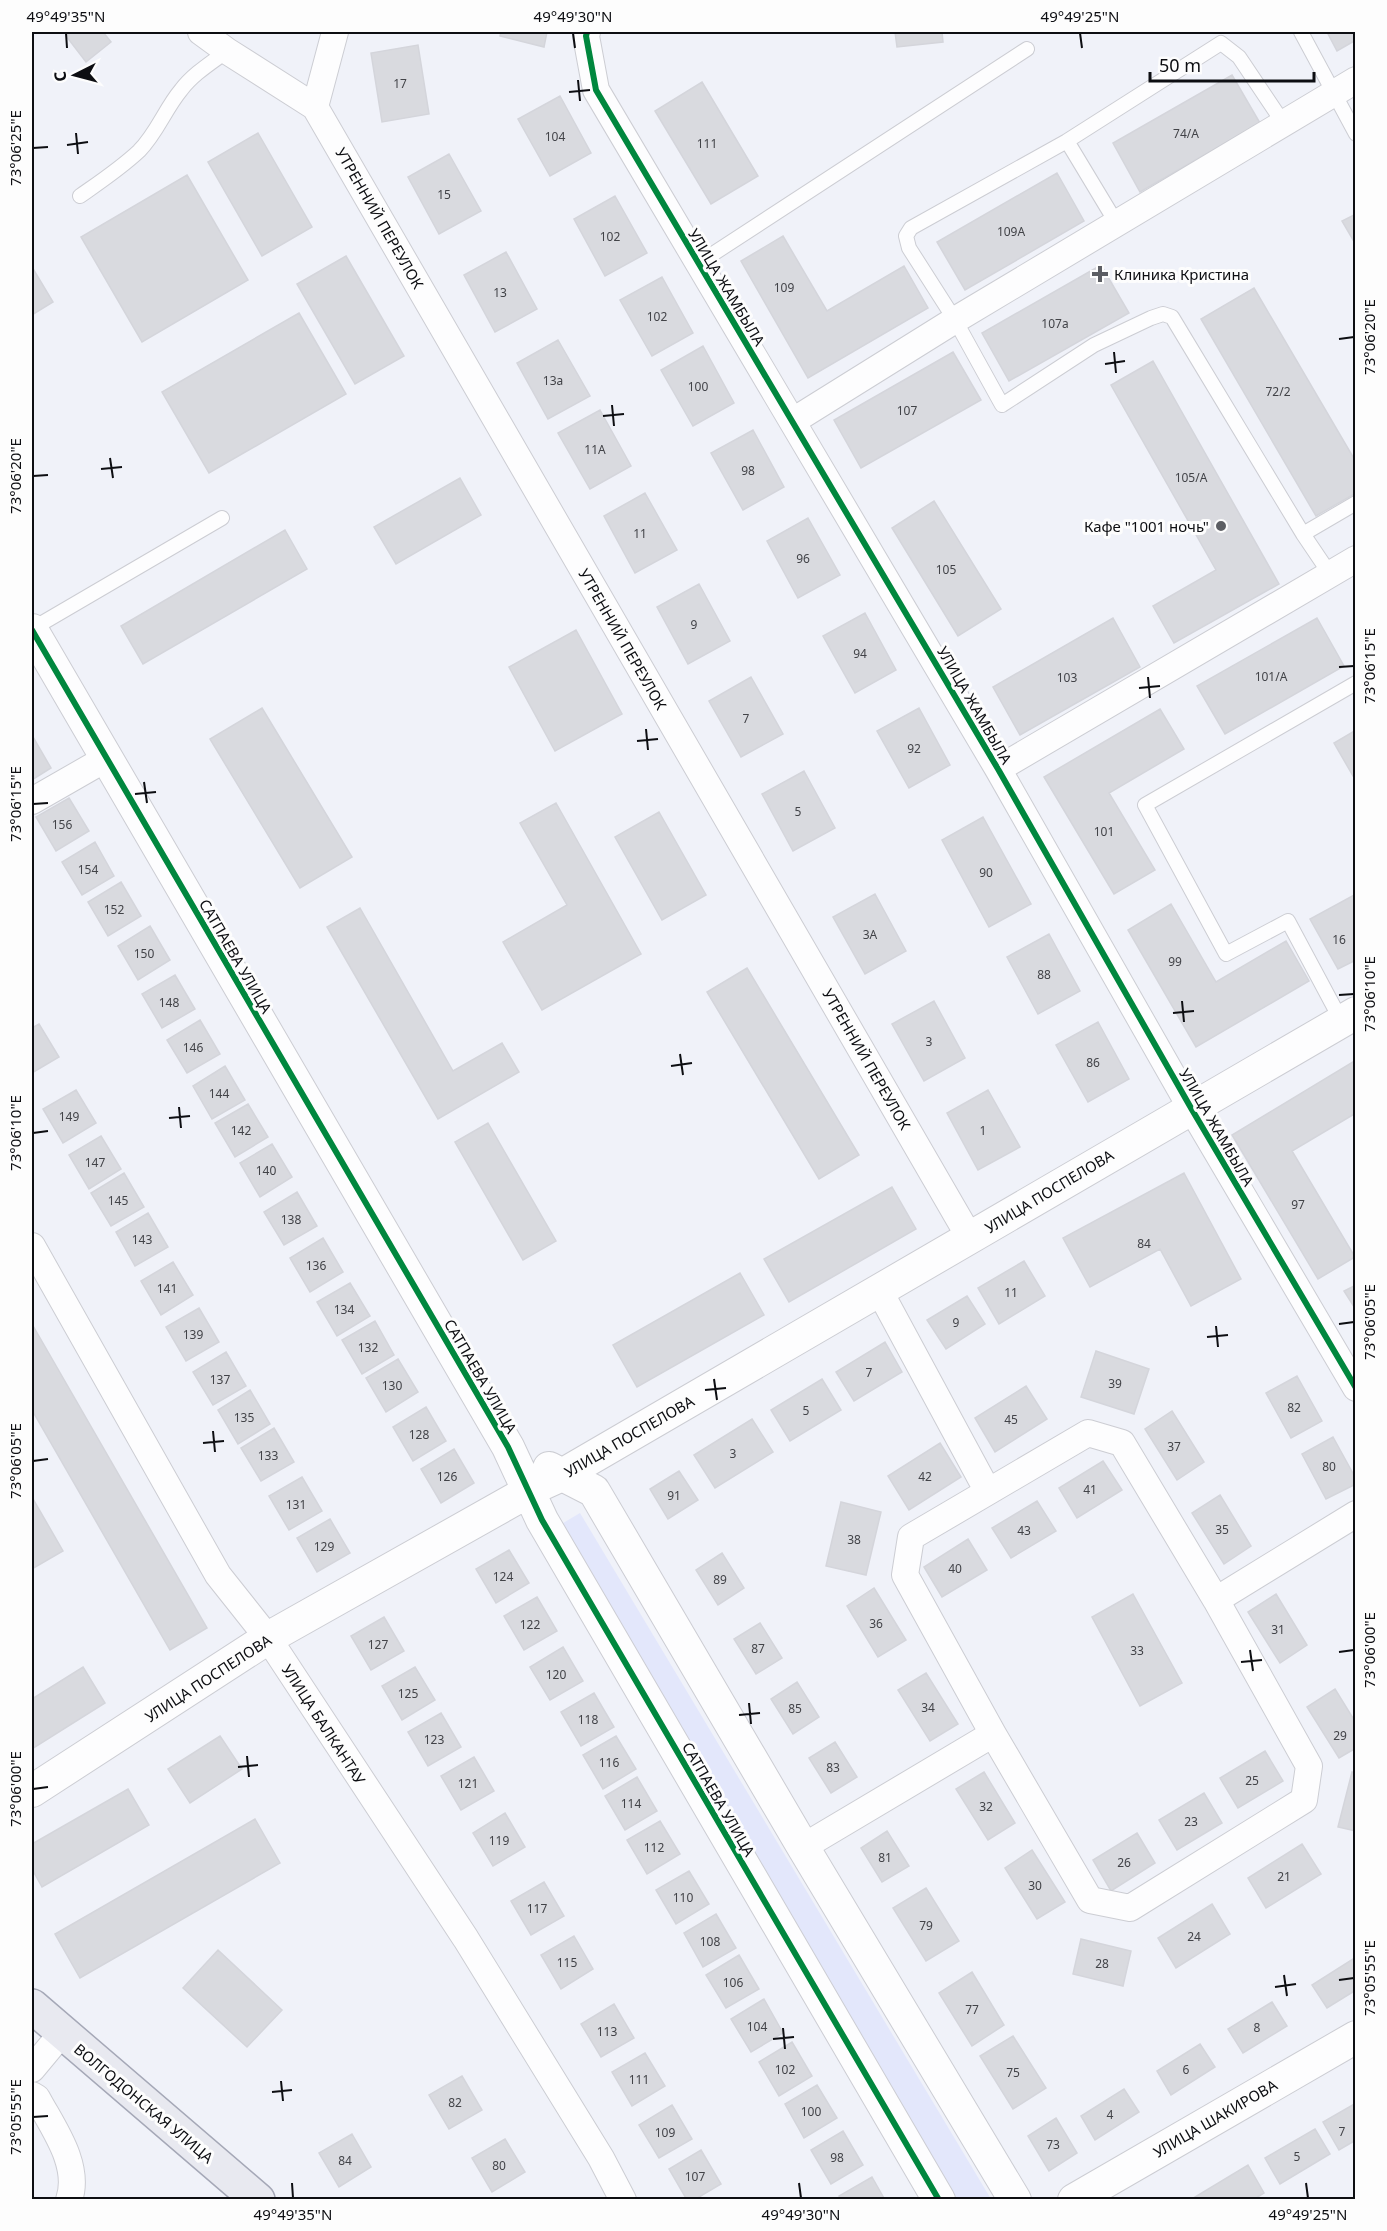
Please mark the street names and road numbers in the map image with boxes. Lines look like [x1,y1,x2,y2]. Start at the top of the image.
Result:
street label: УТРЕННИЙ ПЕРЕУЛОК [331,144,429,293]
street label: УЛИЦА ЖАМБЫЛА [684,225,770,350]
street label: УТРЕННИЙ ПЕРЕУЛОК [574,565,672,714]
street label: УЛИЦА ЖАМБЫЛА [933,642,1017,768]
street label: САТПАЕВА УЛИЦА [195,895,277,1017]
street label: УТРЕННИЙ ПЕРЕУЛОК [818,985,916,1134]
street label: УЛИЦА ЖАМБЫЛА [1175,1064,1259,1190]
street label: УЛИЦА ПОСПЕЛОВА [981,1144,1117,1237]
street label: САТПАЕВА УЛИЦА [440,1315,522,1437]
street label: УЛИЦА ПОСПЕЛОВА [560,1390,698,1481]
street label: УЛИЦА ПОСПЕЛОВА [141,1629,275,1726]
street label: УЛИЦА БАЛКАНТАУ [278,1660,371,1788]
street label: САТПАЕВА УЛИЦА [678,1738,760,1860]
street label: ВОЛГОДОНСКАЯ УЛИЦА [70,2039,218,2167]
street label: УЛИЦА ШАКИРОВА [1149,2074,1281,2162]

